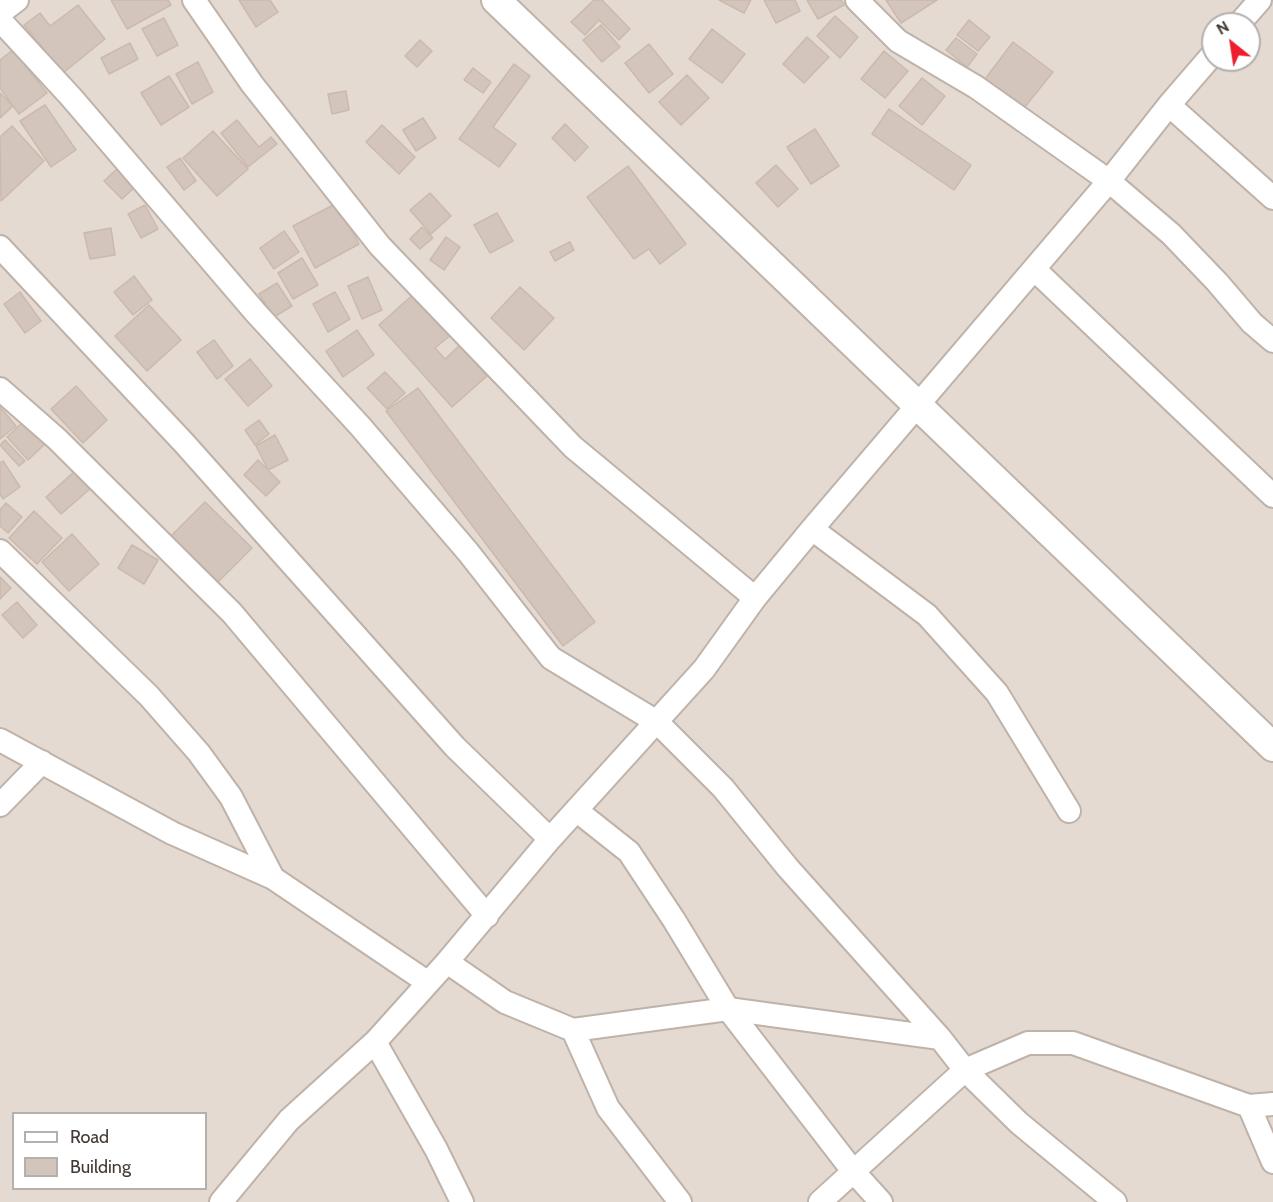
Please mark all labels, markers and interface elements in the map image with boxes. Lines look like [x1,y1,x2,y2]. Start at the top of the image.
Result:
north arrow [1201,12,1261,72]
text: N [1213,17,1232,39]
legend [12,1112,207,1190]
text: Road [70,1126,109,1148]
text: Building [70,1156,131,1178]

